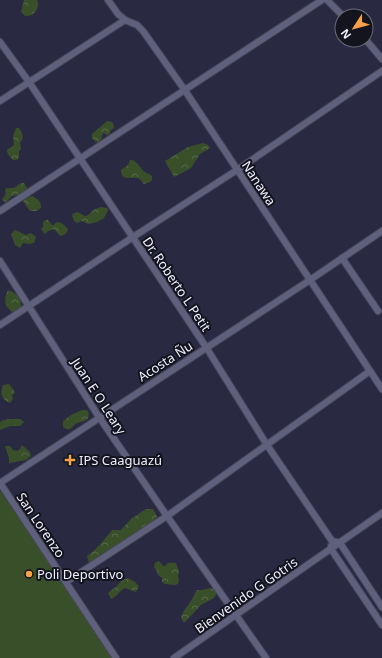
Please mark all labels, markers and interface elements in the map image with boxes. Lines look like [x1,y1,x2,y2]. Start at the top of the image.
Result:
north arrow [334,8,374,48]
text: N [337,26,354,42]
street label: Nanawa [238,157,280,209]
street label: Dr. Roberto L Petit [139,233,215,335]
street label: Acosta Ñu [134,337,196,385]
street label: Juan E O Leary [66,353,131,438]
place label: IPS Caaguazú [79,451,162,469]
marker: IPS Caaguazú [64,454,76,466]
street label: San Lorenzo [13,489,69,561]
street label: Bienvenido G Gotris [191,553,301,637]
place label: Poli Deportivo [37,565,124,583]
marker: Poli Deportivo [24,569,34,579]

